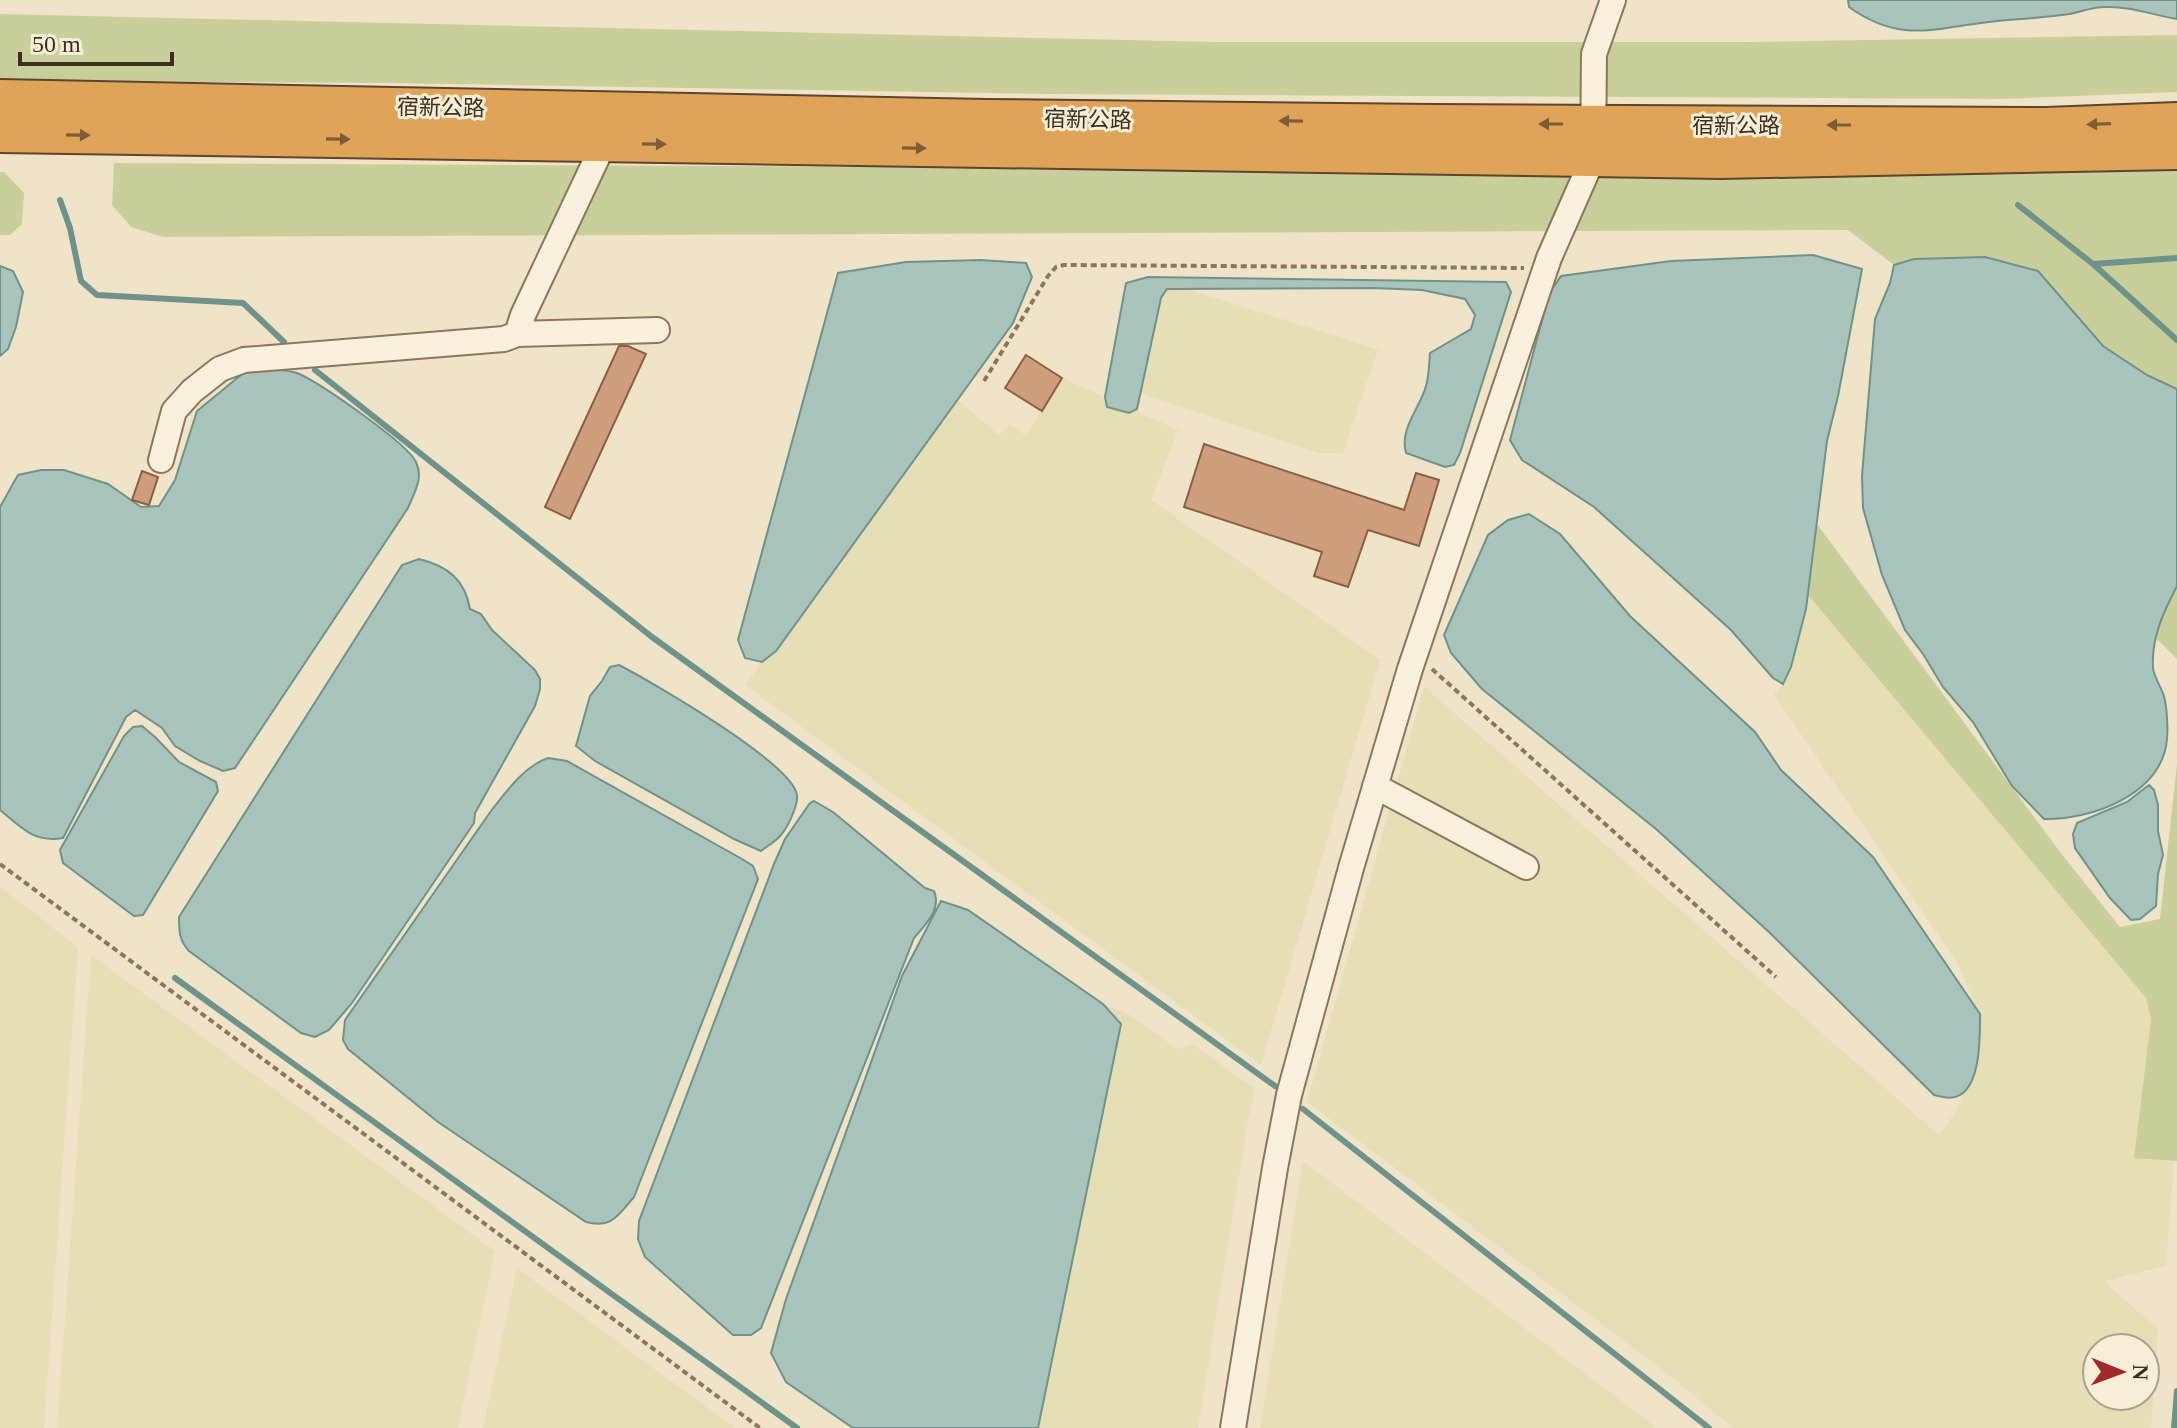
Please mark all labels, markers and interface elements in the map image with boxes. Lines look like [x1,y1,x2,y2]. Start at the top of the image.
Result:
scale bar [20,16,172,66]
text: 50 m [32,31,81,57]
street label: 宿新公路 [397,94,485,121]
street label: 宿新公路 [1044,106,1132,133]
street label: 宿新公路 [1692,113,1780,138]
one-way arrow [1278,115,1303,128]
one-way arrow [1538,118,1563,130]
one-way arrow [2086,118,2111,131]
one-way arrow [1826,119,1851,131]
one-way arrow [66,129,91,142]
one-way arrow [326,133,351,146]
one-way arrow [642,138,667,150]
one-way arrow [902,142,927,154]
north arrow [2081,1332,2161,1412]
text: N [2128,1364,2153,1381]

